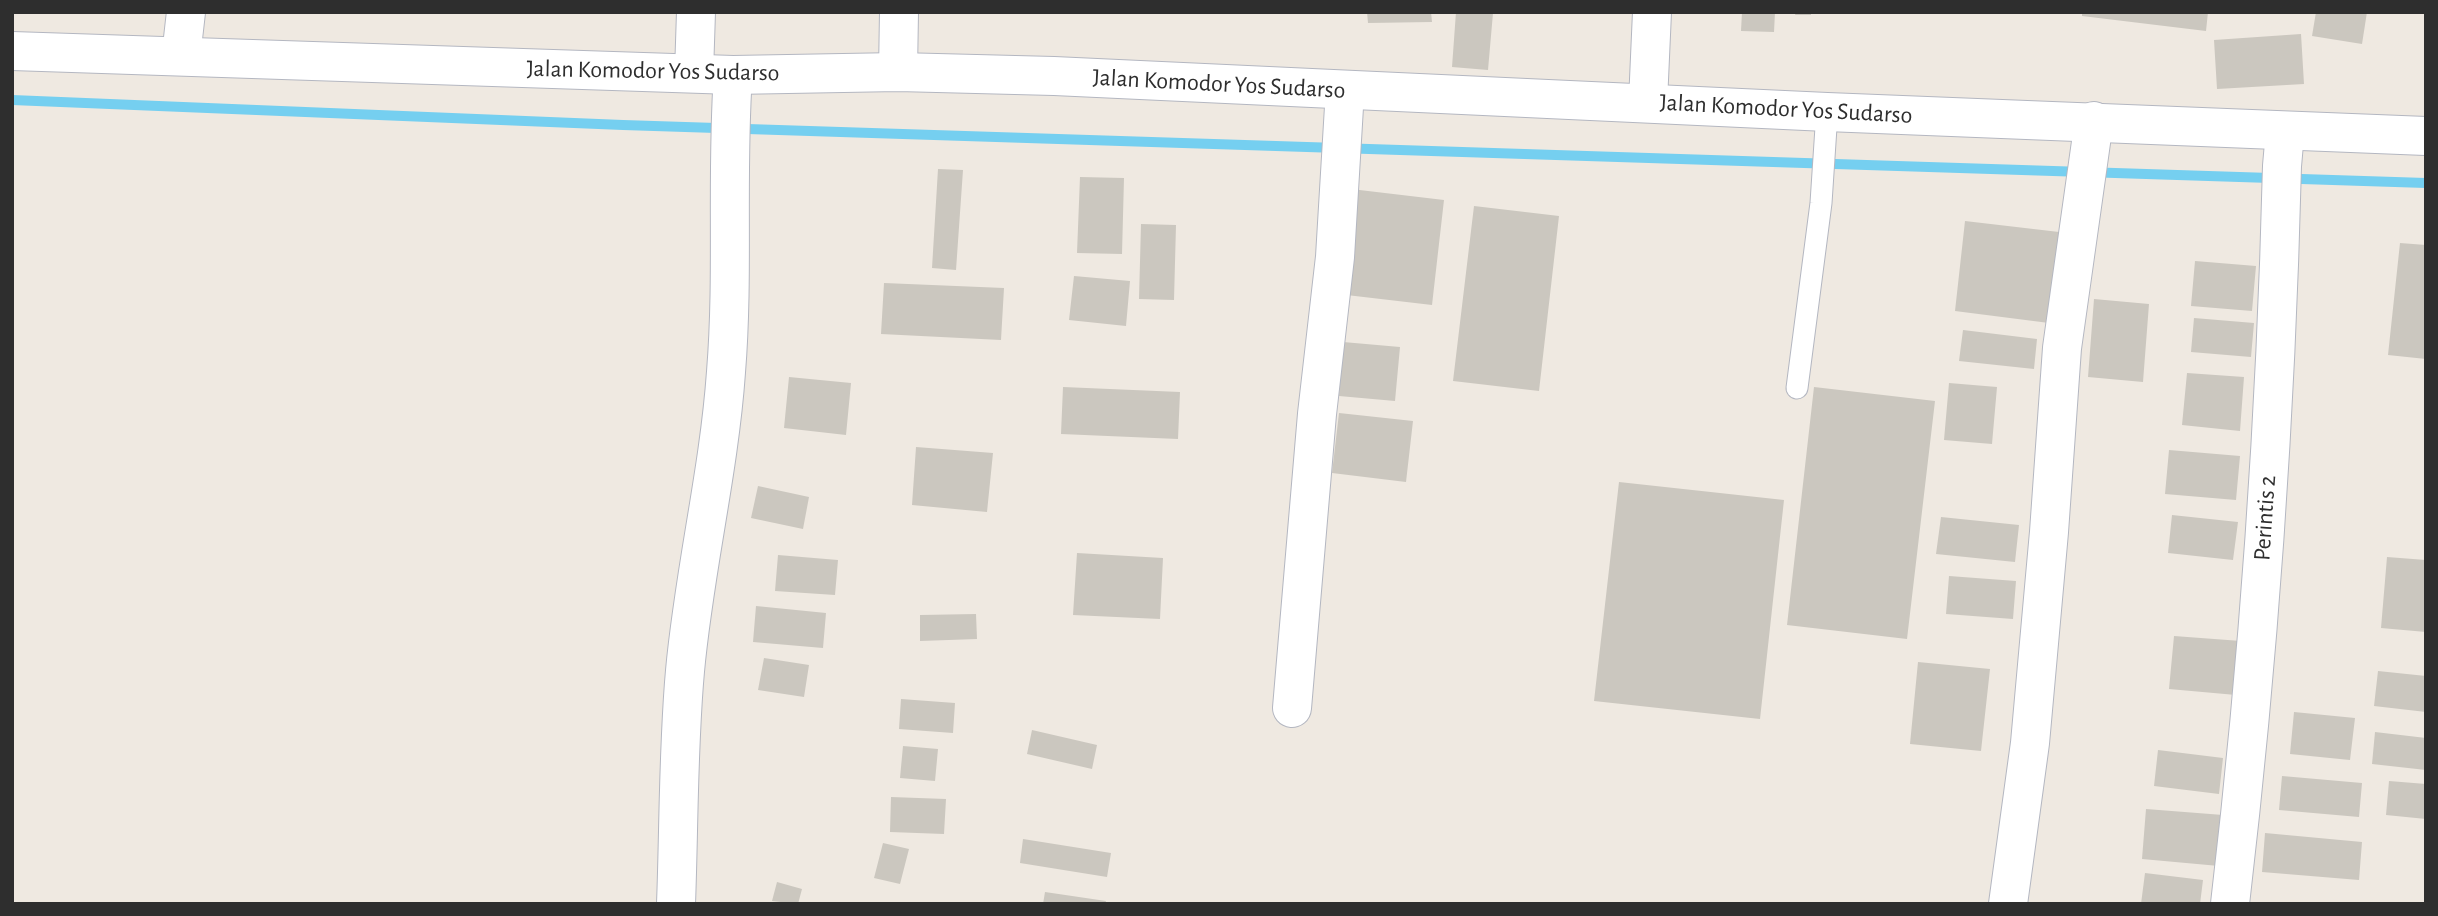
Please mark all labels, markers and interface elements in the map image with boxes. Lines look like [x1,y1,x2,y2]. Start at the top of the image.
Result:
street label: Jalan Komodor Yos Sudarso [526,54,780,88]
street label: Jalan Komodor Yos Sudarso [1092,63,1346,105]
street label: Jalan Komodor Yos Sudarso [1659,88,1913,130]
street label: Perintis 2 [2248,474,2282,562]

